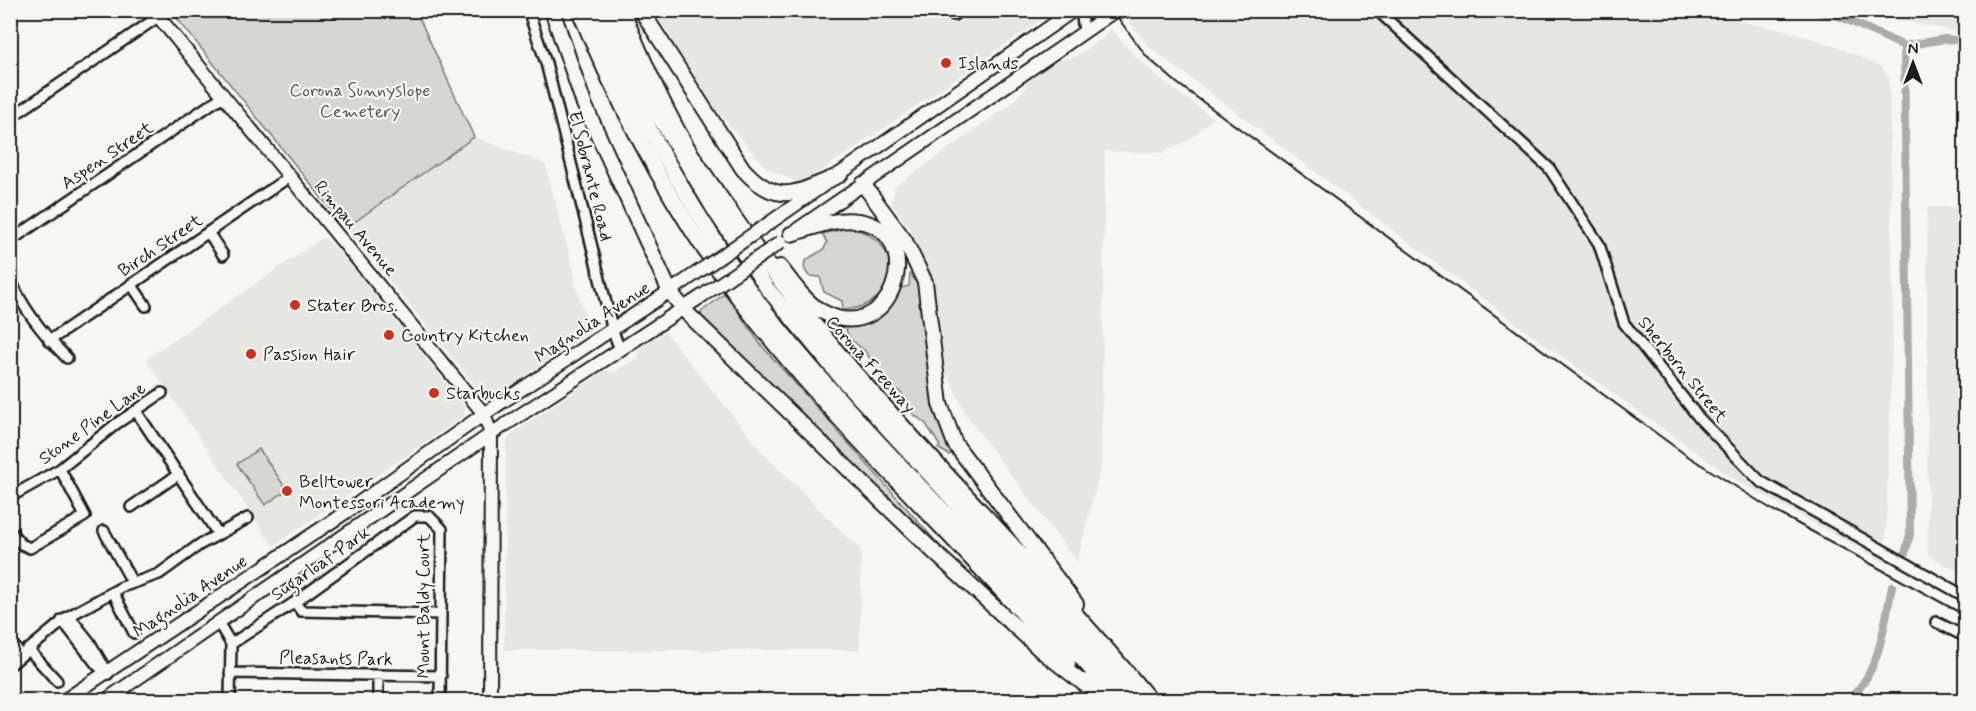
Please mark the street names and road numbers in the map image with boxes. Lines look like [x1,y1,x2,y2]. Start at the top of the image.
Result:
street label: El Sobrante Road [562,109,618,244]
street label: Aspen Street [57,116,159,195]
street label: Rimpau Avenue [308,176,402,282]
street label: Birch Street [114,209,208,283]
street label: Magnolia Avenue [530,277,656,371]
street label: Corona Freeway [820,311,921,419]
street label: Sherborn Street [1632,311,1733,428]
street label: Stone Pine Lane [34,377,151,471]
street label: Sugarloaf Park [266,521,376,608]
street label: Mount Baldy Court [412,533,436,679]
street label: Magnolia Avenue [129,550,254,646]
street label: Pleasants Park [279,646,393,672]

